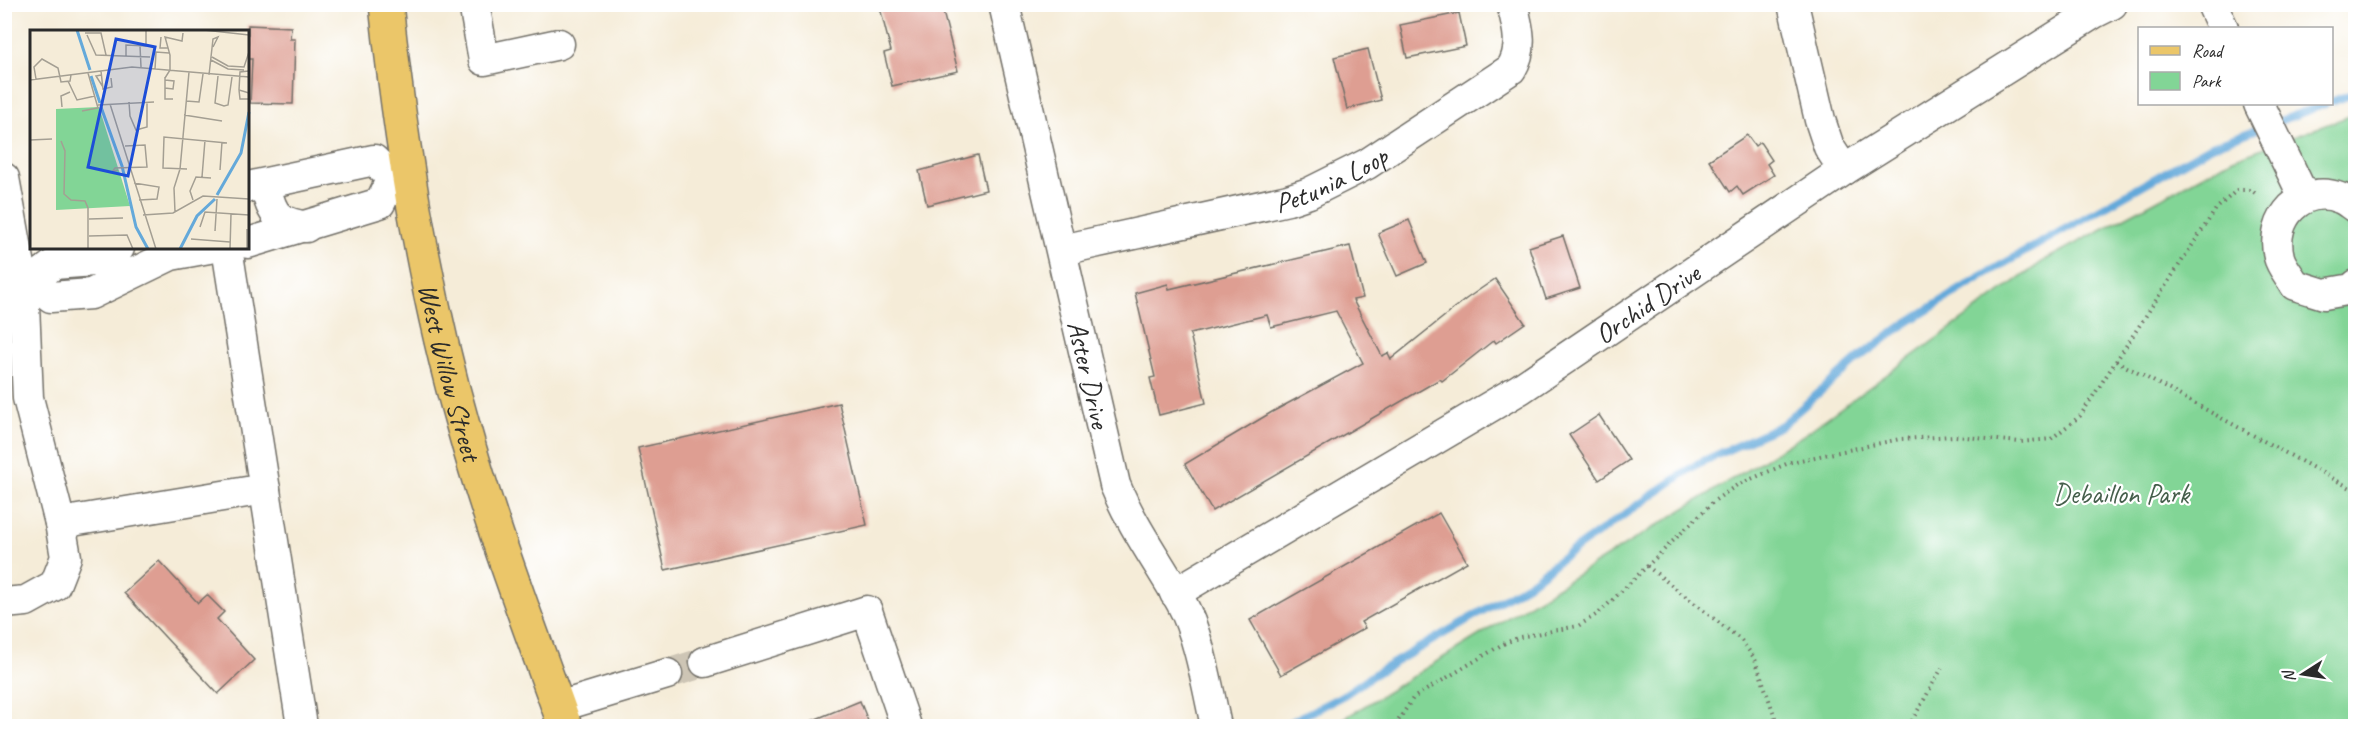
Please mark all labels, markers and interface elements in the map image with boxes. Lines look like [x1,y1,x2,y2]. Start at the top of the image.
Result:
legend [2138,27,2333,105]
inset map [30,30,249,249]
text: Road [2192,40,2225,62]
text: Park [2192,70,2222,92]
street label: Petunia Loop [1272,138,1395,220]
street label: Orchid Drive [1588,255,1708,352]
street label: West Willow Street [411,280,490,468]
street label: Aster Drive [1060,317,1119,433]
park label: Debaillon Park [2053,476,2191,511]
north arrow [2273,644,2333,704]
text: N [2278,667,2300,684]

